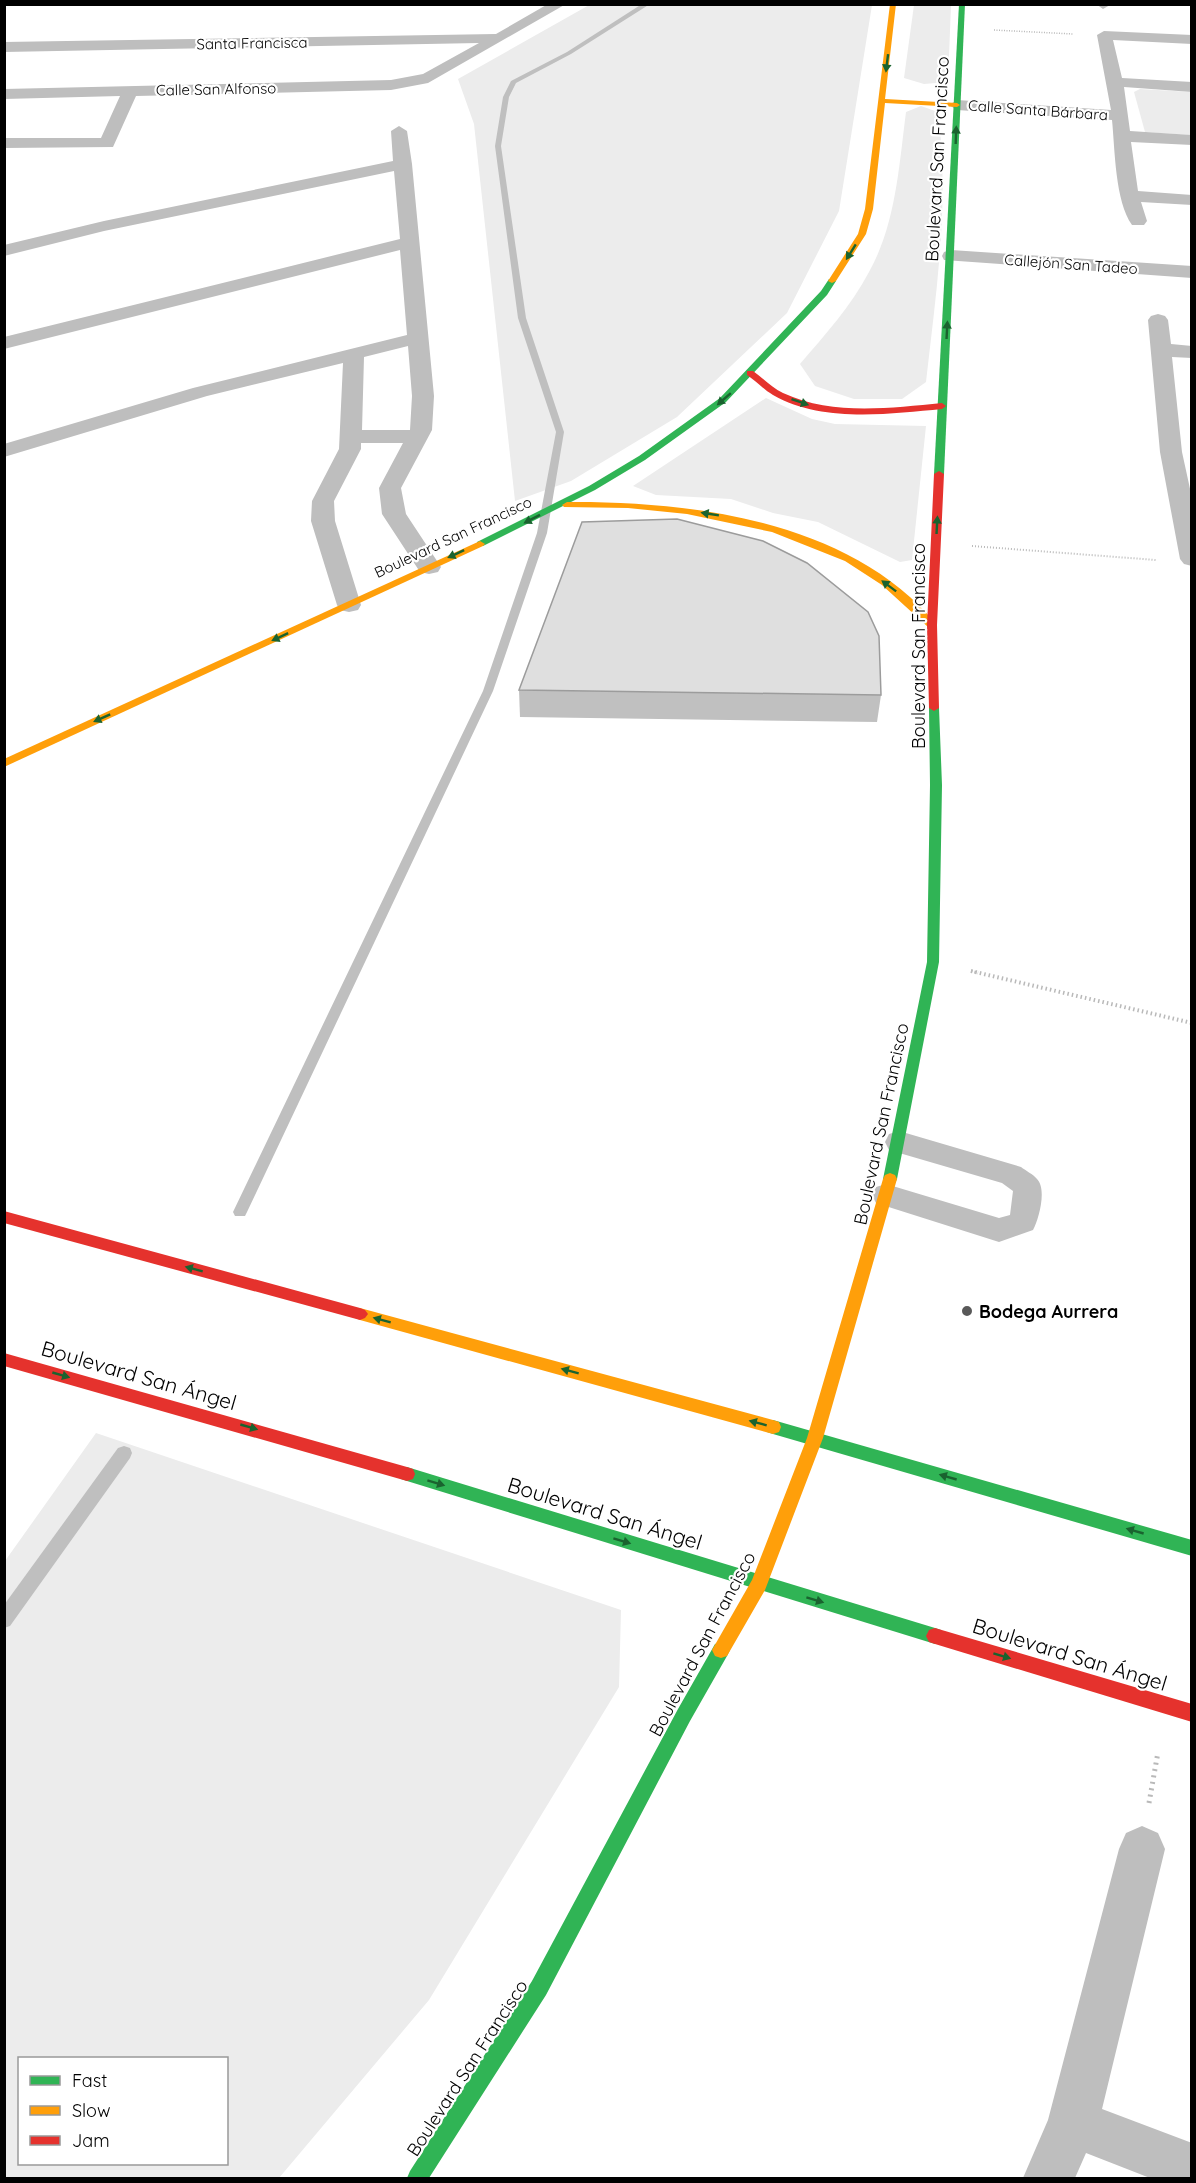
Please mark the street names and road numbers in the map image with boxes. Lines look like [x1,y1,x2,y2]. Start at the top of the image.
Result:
street label: Santa Francisca [196,33,308,53]
street label: Boulevard San Francisco [920,56,954,262]
street label: Calle San Alfonso [156,78,276,100]
street label: Calle Santa Bárbara [967,96,1109,124]
street label: Callejón San Tadeo [1004,250,1138,278]
street label: Boulevard San Francisco [371,492,535,582]
street label: Boulevard San Francisco [907,543,930,749]
street label: Boulevard San Francisco [848,1021,914,1227]
street label: Boulevard San Ángel [38,1335,240,1415]
street label: Boulevard San Ángel [505,1471,705,1555]
street label: Boulevard San Francisco [644,1548,760,1740]
street label: Boulevard San Ángel [970,1612,1170,1696]
street label: Boulevard San Francisco [401,1975,533,2161]

